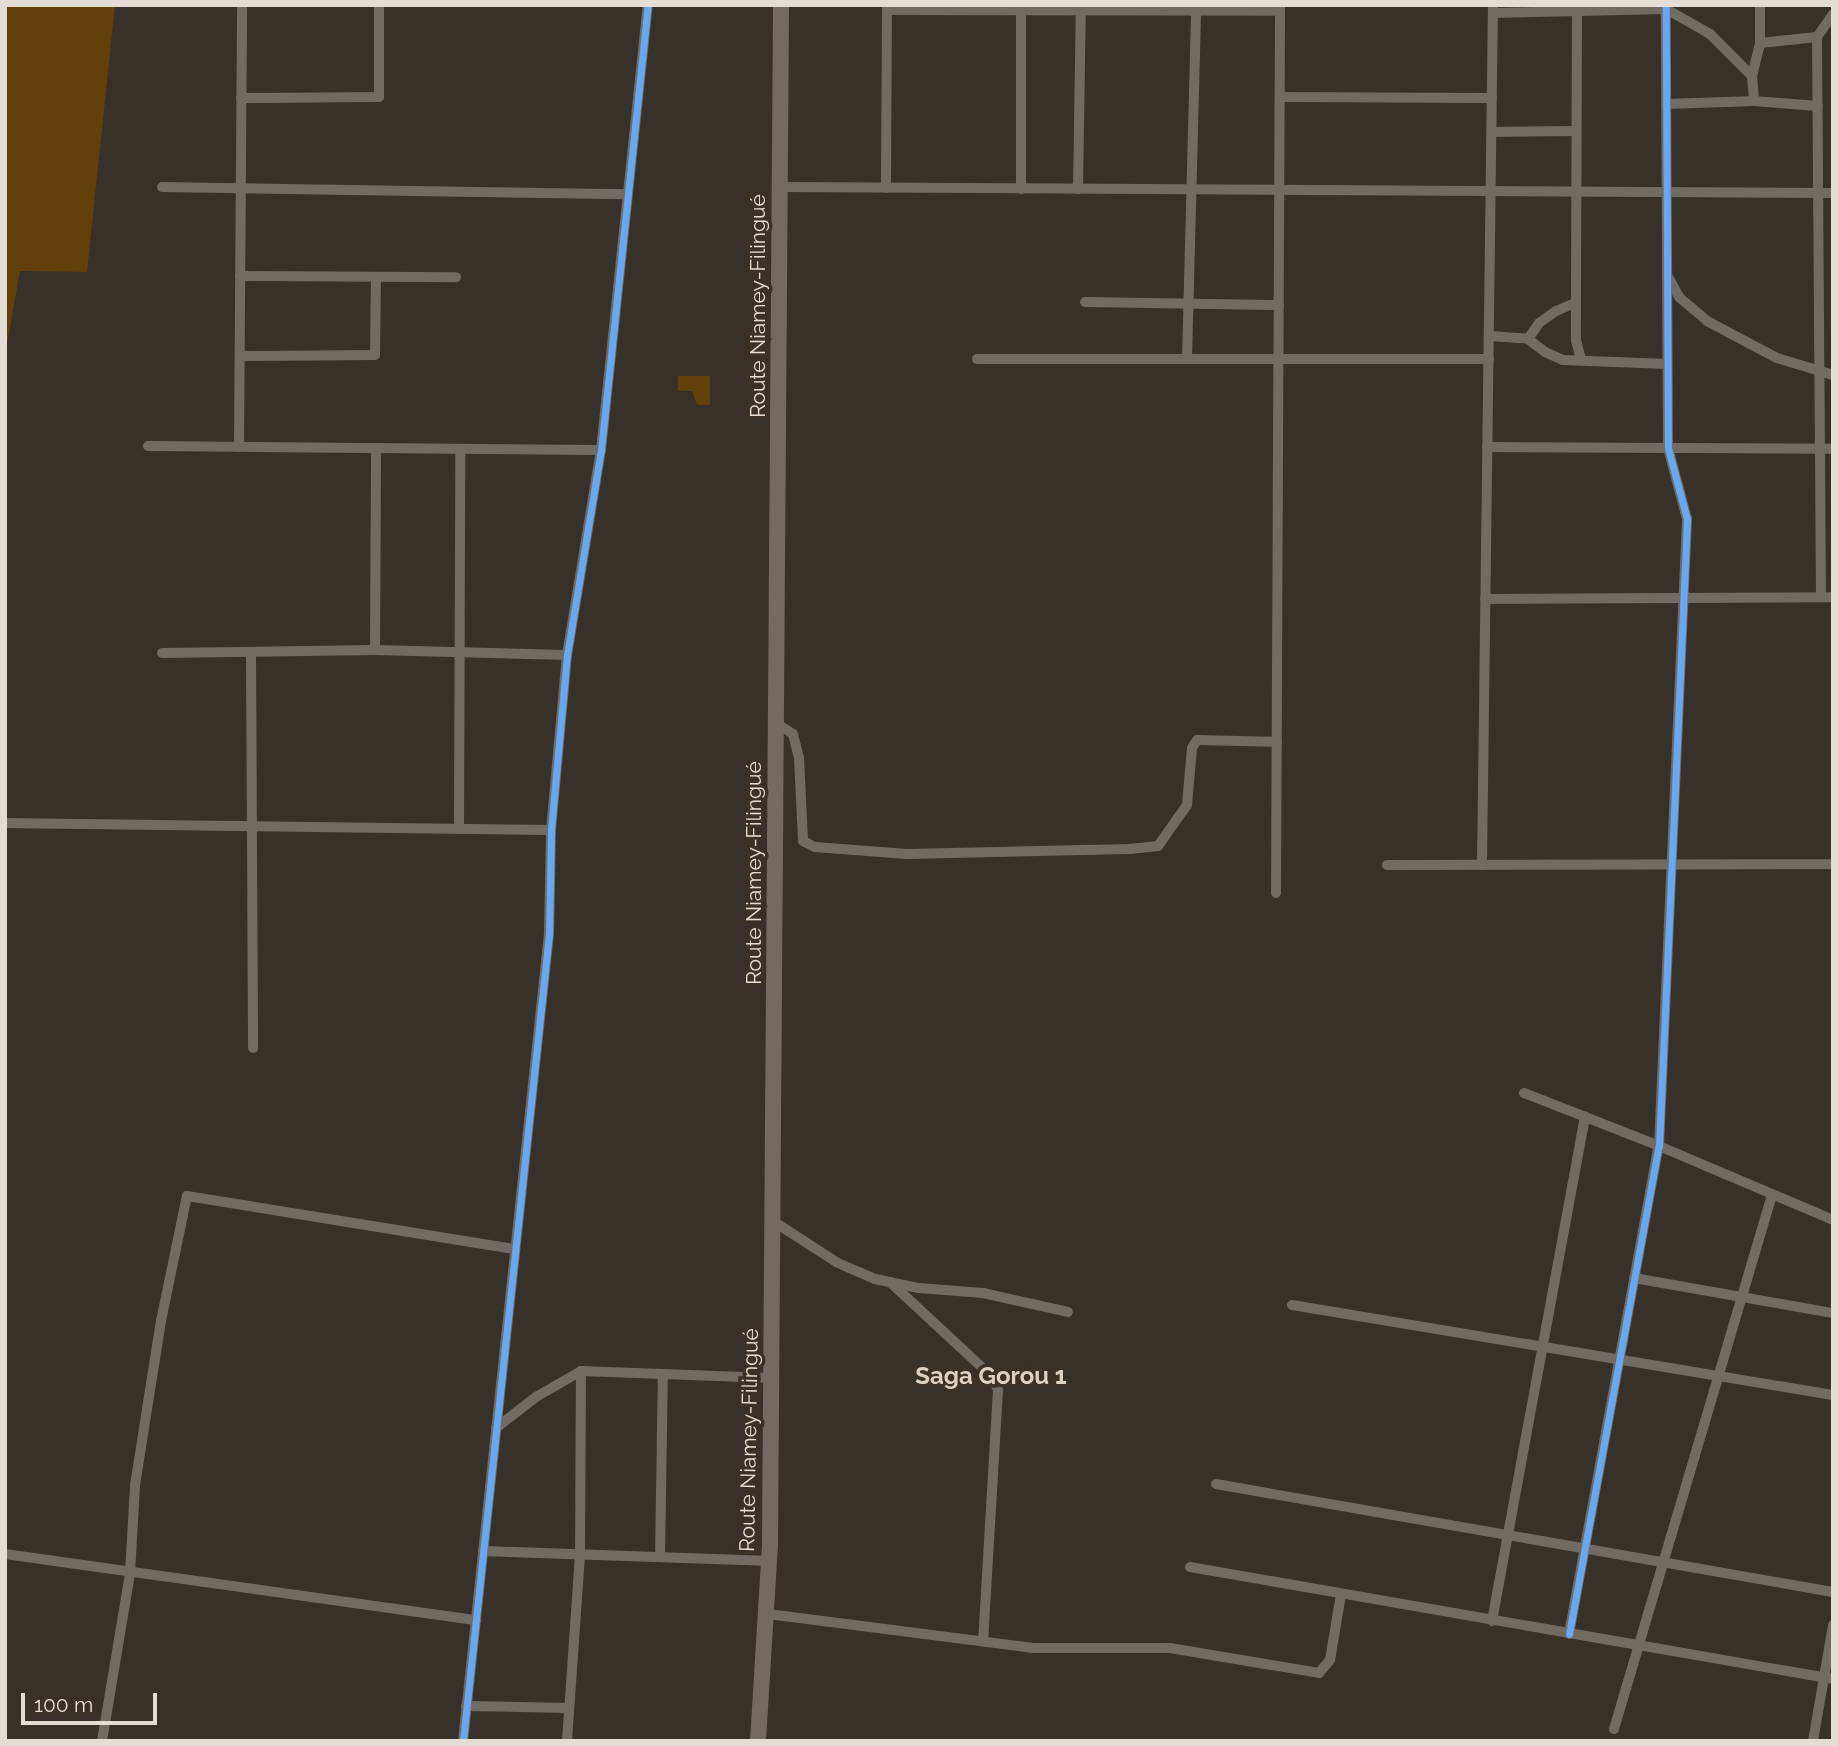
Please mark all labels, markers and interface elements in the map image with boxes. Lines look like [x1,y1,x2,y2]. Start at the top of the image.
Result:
street label: Route Niamey-Filingué [745,194,771,418]
street label: Route Niamey-Filingué [741,761,767,985]
street label: Route Niamey-Filingué [734,1328,764,1552]
district label: Saga Gorou 1 [915,1362,1067,1390]
scale bar [24,1680,161,1724]
text: 100 m [34,1692,93,1717]

